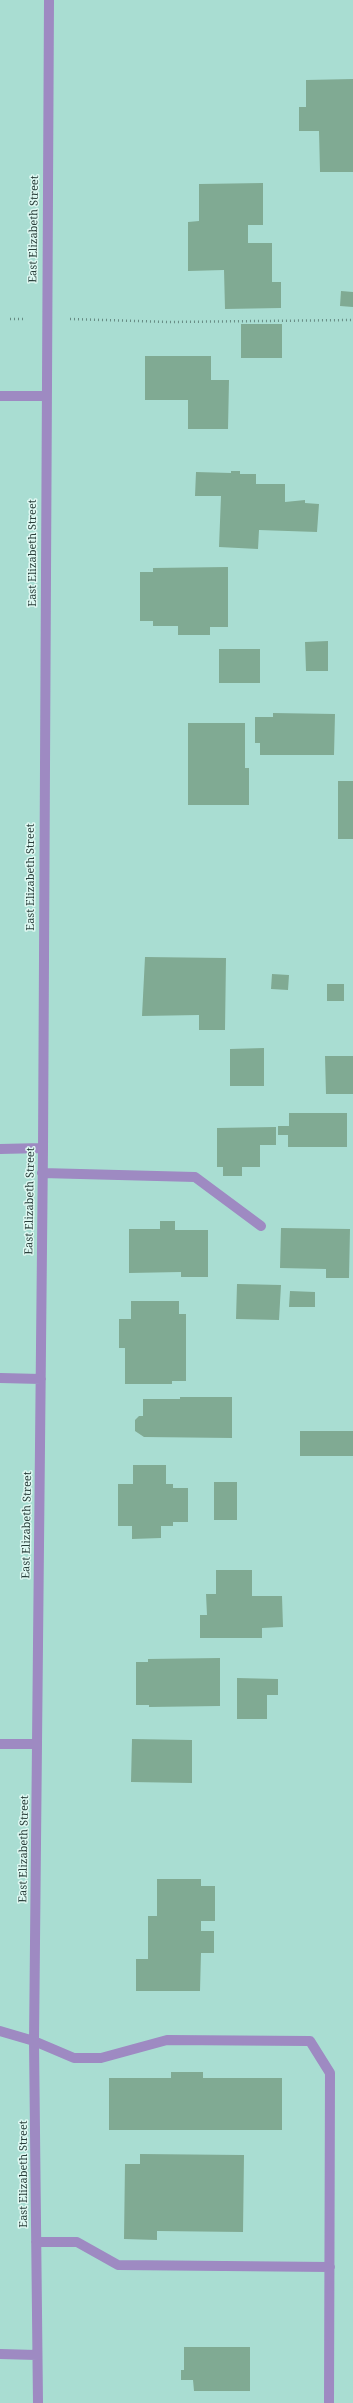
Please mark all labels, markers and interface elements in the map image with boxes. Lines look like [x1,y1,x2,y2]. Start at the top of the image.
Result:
street label: East Elizabeth Street [26,175,42,283]
street label: East Elizabeth Street [26,499,40,607]
street label: East Elizabeth Street [24,823,38,931]
street label: East Elizabeth Street [22,1147,38,1255]
street label: East Elizabeth Street [19,1471,35,1579]
street label: East Elizabeth Street [16,1795,32,1903]
street label: East Elizabeth Street [17,2120,31,2228]

